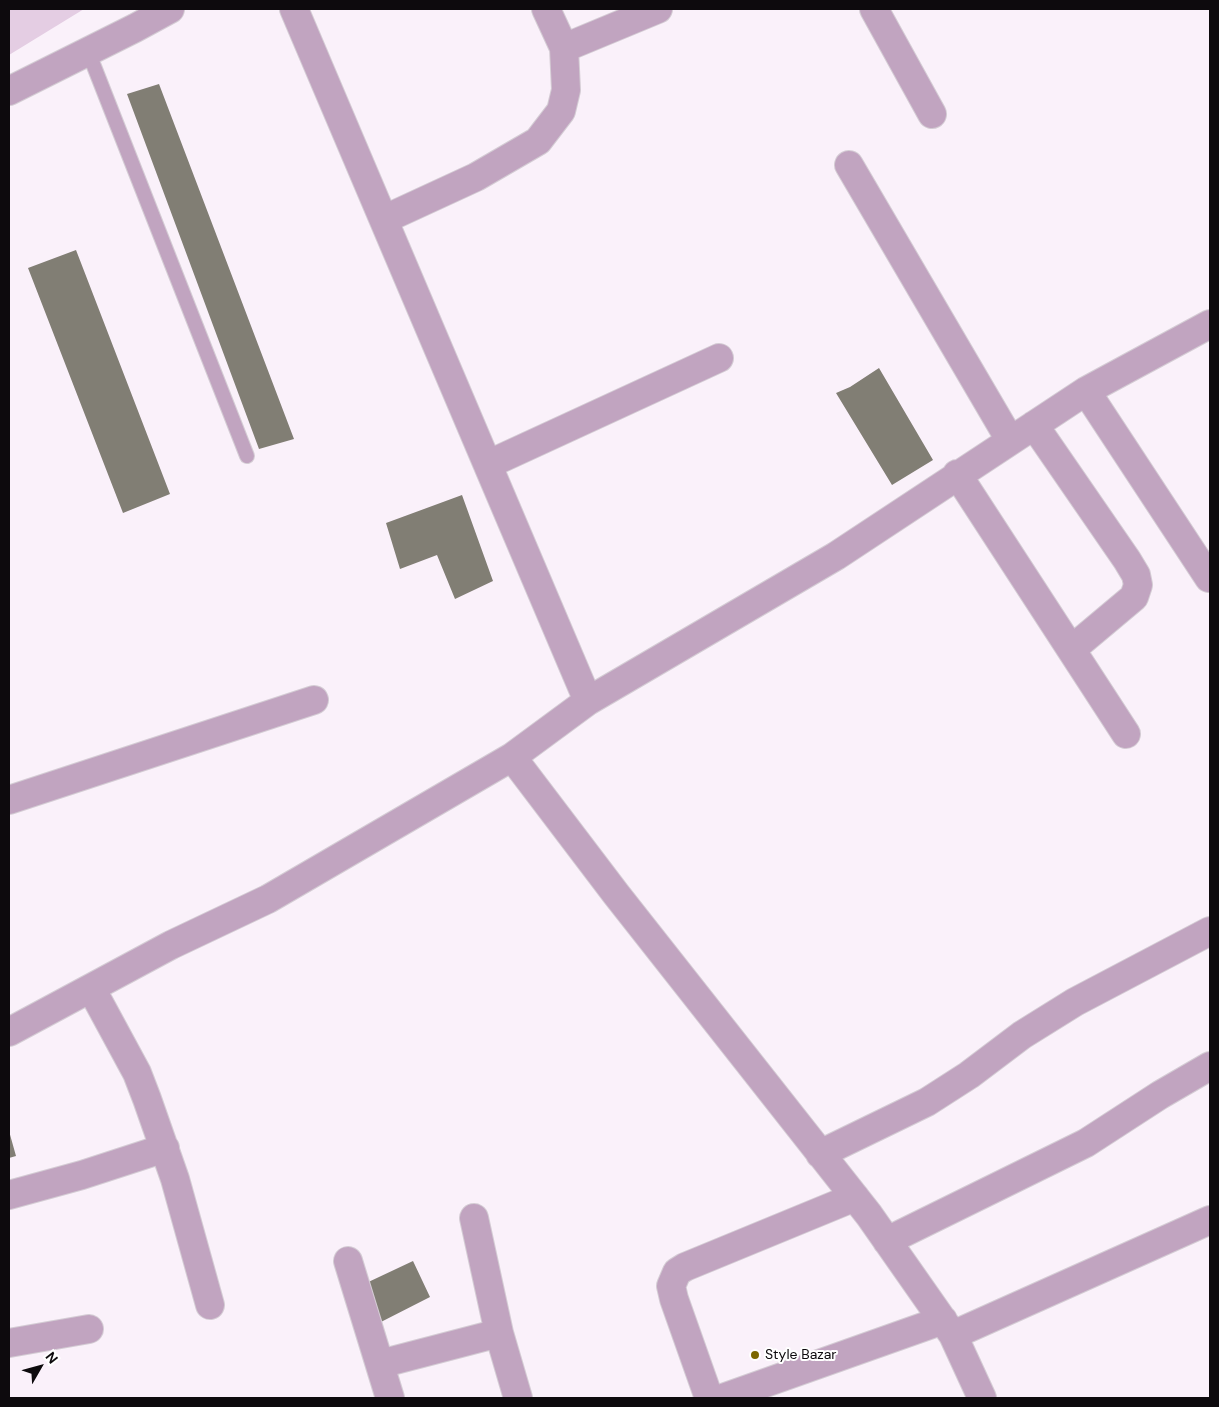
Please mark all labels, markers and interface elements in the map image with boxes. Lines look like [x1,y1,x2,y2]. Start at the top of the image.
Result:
north arrow [15,1342,65,1392]
place label: Style Bazar [765,1347,836,1363]
text: N [42,1348,62,1367]
marker: Style Bazar [749,1349,761,1361]

